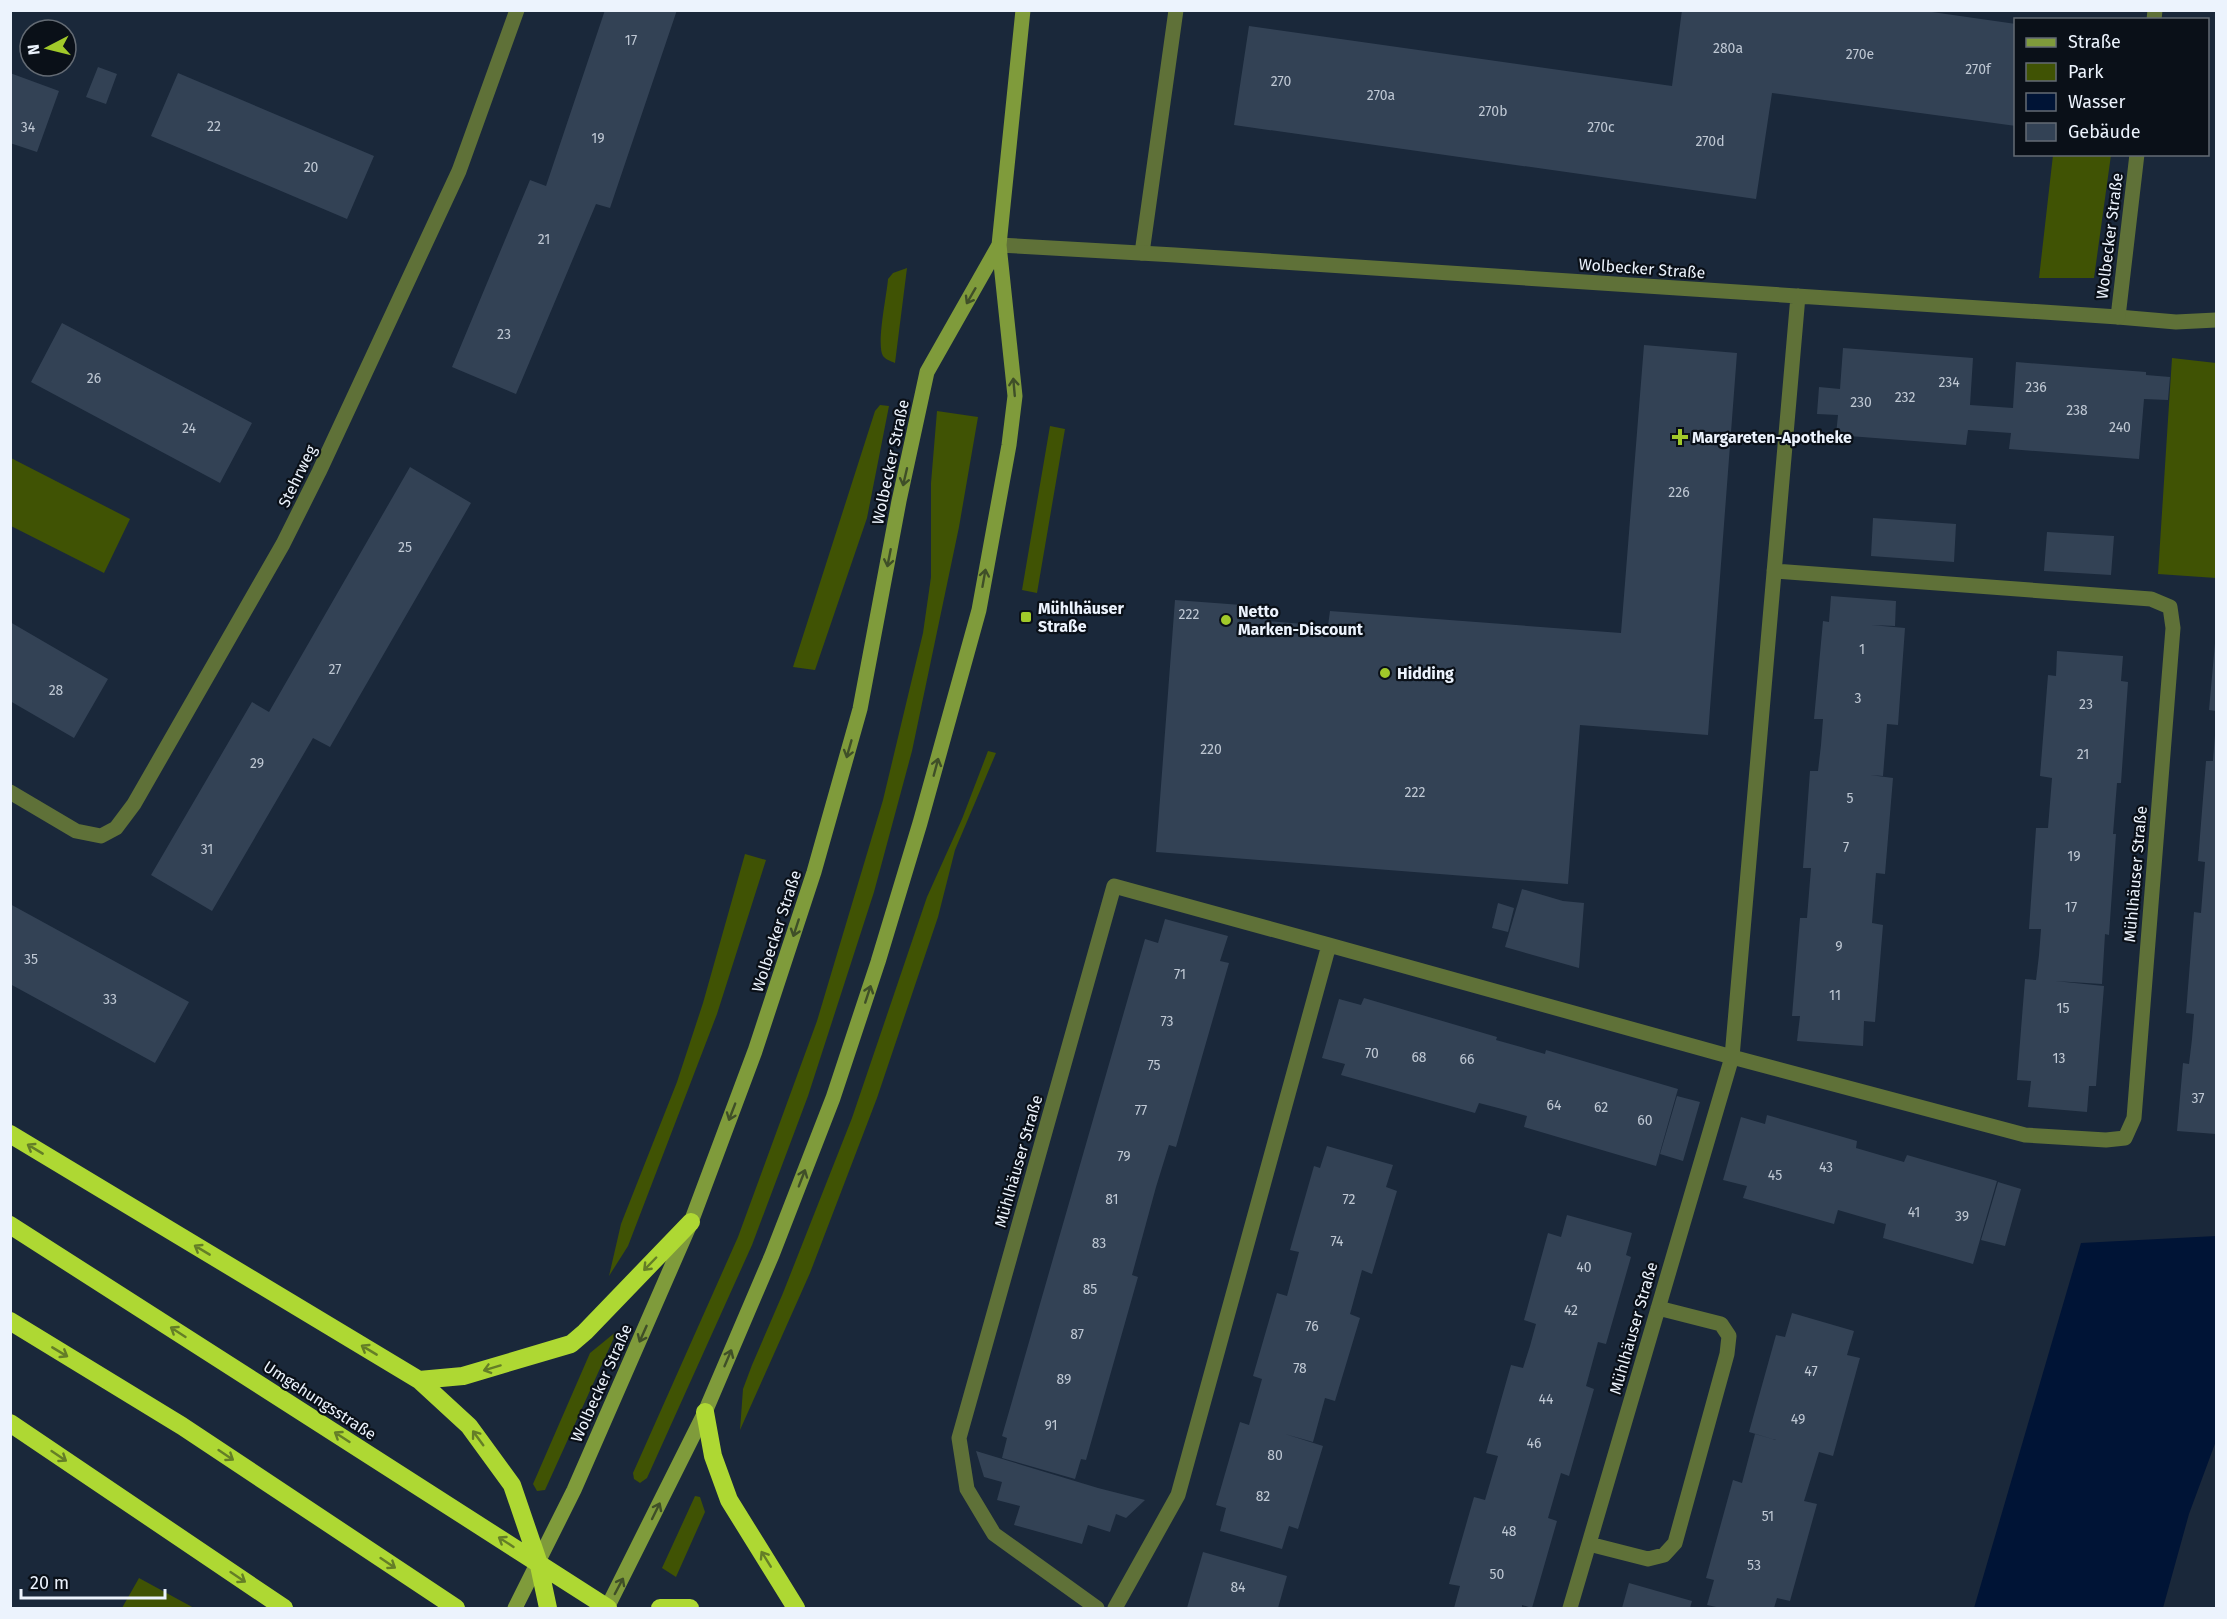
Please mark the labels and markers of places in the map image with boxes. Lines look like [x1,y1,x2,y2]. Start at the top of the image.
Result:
place label: Margareten-Apotheke [1692,428,1852,447]
marker: Margareten-Apotheke [1673,430,1687,444]
place label: Mühlhäuser Straße [1038,599,1124,636]
place label: Netto Marken-Discount [1238,602,1364,639]
marker: Mühlhäuser Straße [1019,610,1033,624]
marker: Netto Marken-Discount [1219,613,1233,627]
place label: Hidding [1397,664,1454,683]
marker: Hidding [1378,666,1392,680]

